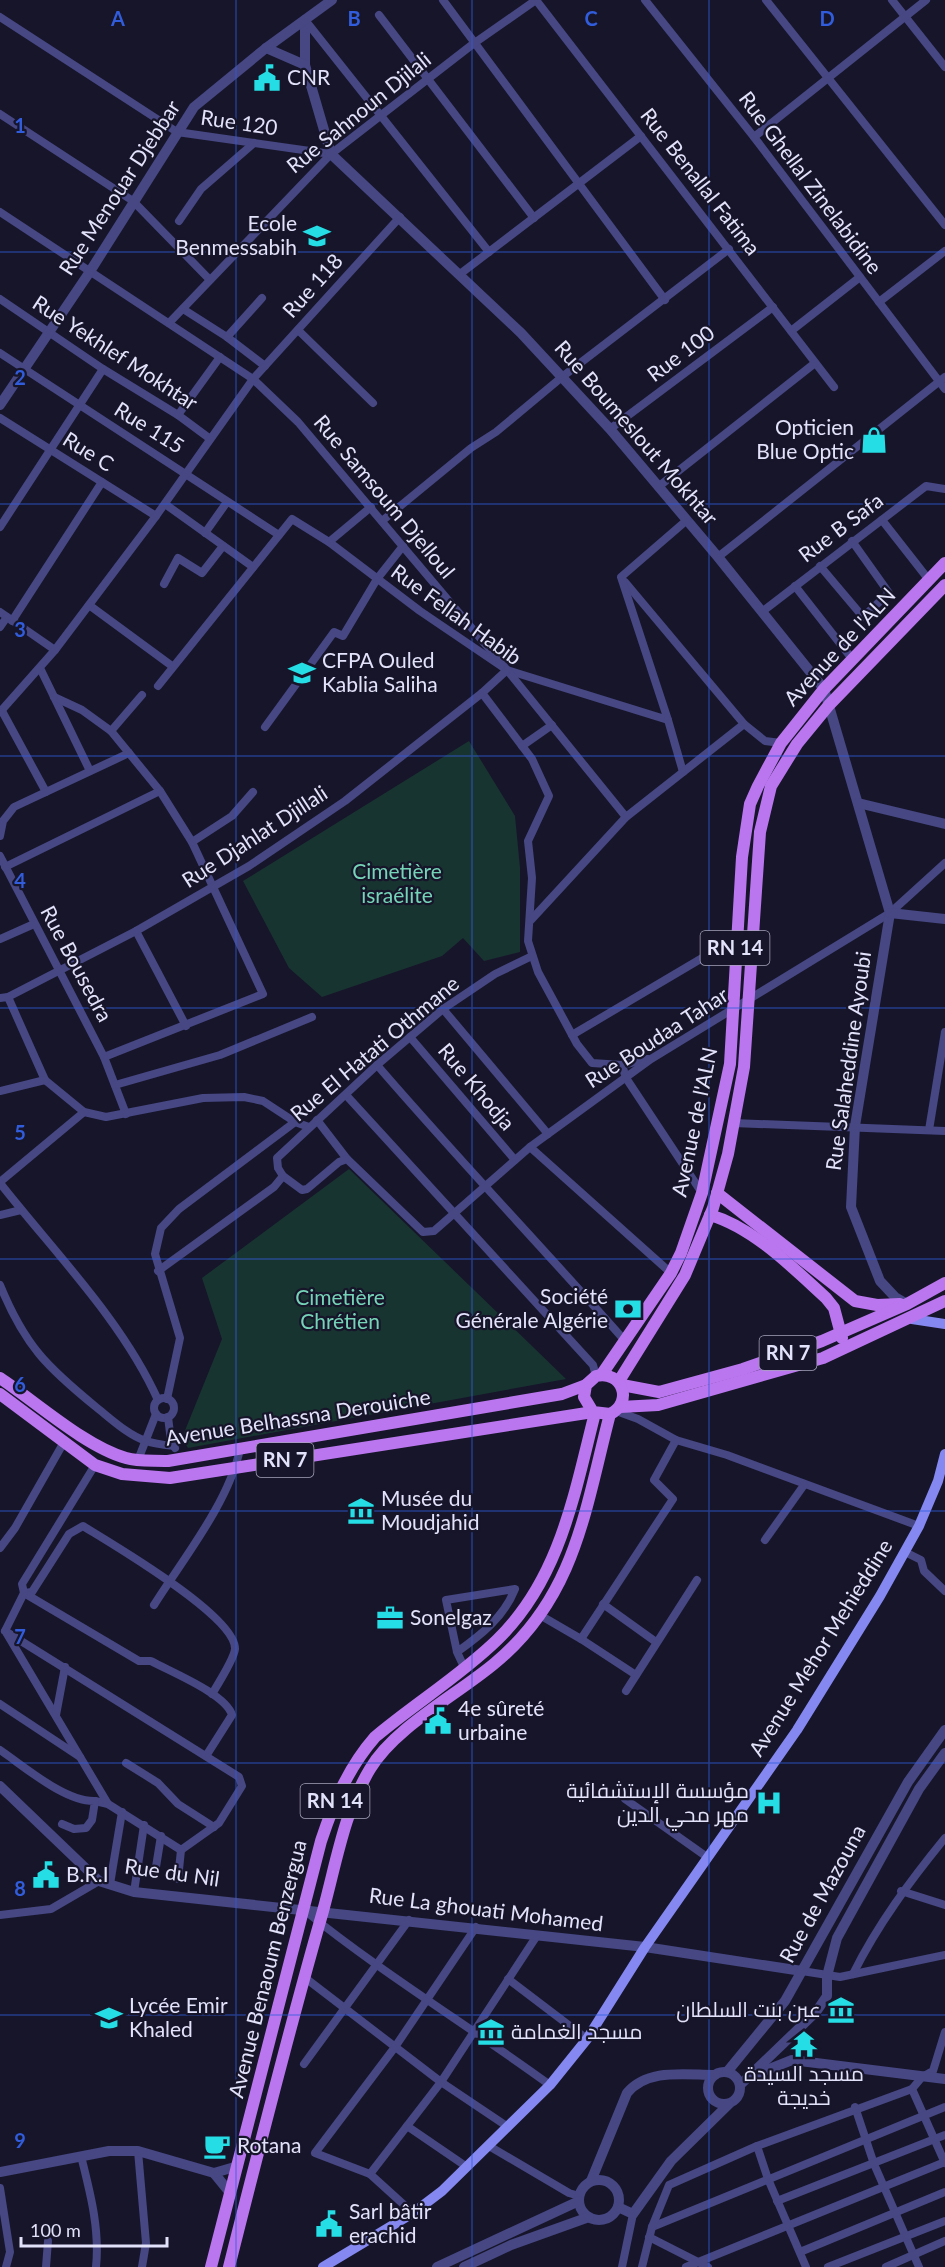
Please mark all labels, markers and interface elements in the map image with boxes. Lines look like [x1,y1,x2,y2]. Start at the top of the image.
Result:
text: A [110,6,125,30]
text: B [347,6,361,30]
text: C [584,6,598,30]
text: D [819,6,835,30]
street label: Rue Sahnoun Djilali [281,46,435,178]
public building icon: CNR [252,63,282,93]
place label: CNR [287,64,331,89]
street label: Rue Ghellal Zinelabidine [734,86,888,278]
street label: Rue Menouar Djebbar [53,95,185,279]
street label: Rue Benallal Fatima [636,103,766,260]
street label: Rue 120 [199,104,279,139]
text: 1 [14,113,26,137]
place label: Ecole Benmessabih [175,210,297,259]
school or university icon: Ecole Benmessabih [302,221,332,251]
street label: Rue 118 [277,248,347,322]
street label: Rue Yekhlef Mokhtar [29,289,203,415]
street label: Rue 100 [642,320,719,386]
street label: Rue Boumeslout Mokhtar [550,335,724,529]
text: 2 [14,365,26,389]
street label: Rue 115 [110,396,189,458]
street label: Rue Samsoum Djelloul [309,409,461,583]
place label: Opticien Blue Optic [756,414,854,463]
shop icon: Opticien Blue Optic [859,425,889,455]
street label: Rue C [59,426,119,476]
street label: Rue B Safa [793,487,887,567]
street label: Rue Fellah Habib [387,558,527,669]
street label: Avenue de l'ALN [778,582,900,710]
text: 3 [14,617,26,641]
place label: CFPA Ouled Kablia Saliha [322,647,438,696]
school or university icon: CFPA Ouled Kablia Saliha [287,658,317,688]
street label: Rue Djahlat Djillali [177,779,332,892]
park label: Cimetière israélite [352,858,442,907]
text: 4 [14,868,26,892]
street label: Rue Bousedra [36,901,118,1026]
road number: RN 14 [700,931,770,965]
street label: Rue Salaheddine Ayoubi [820,950,875,1172]
street label: Rue El Hatati Othmane [285,970,463,1126]
street label: Rue Boudaa Tahar [580,981,733,1092]
street label: Rue Khodja [434,1038,521,1135]
street label: Avenue de l'ALN [665,1045,722,1199]
text: 5 [14,1120,26,1144]
place label: Société Générale Algérie [456,1283,608,1332]
park label: Cimetière Chrétien [295,1284,385,1333]
bank icon: Société Générale Algérie [613,1294,643,1324]
road number: RN 7 [760,1336,816,1370]
text: 6 [14,1372,26,1396]
street label: Avenue Belhassna Derouiche [164,1383,432,1450]
road number: RN 7 [256,1443,314,1477]
place label: Musée du Moudjahid [381,1485,480,1534]
museum icon: Musée du Moudjahid [346,1496,376,1526]
street label: Avenue Mehor Mehieddine [743,1534,897,1760]
office icon: Sonelgaz [375,1603,405,1633]
place label: Sonelgaz [410,1604,492,1629]
text: 7 [14,1624,26,1648]
place label: 4e sûreté urbaine [458,1695,544,1744]
public building icon: 4e sûreté urbaine [423,1706,453,1736]
place label: مؤسسة الإستشفائية مهر محي الدين [566,1777,749,1831]
road number: RN 14 [300,1784,370,1818]
hospital icon: مؤسسة الإستشفائية مهر محي الدين [754,1788,784,1818]
street label: Rue de Mazouna [773,1820,870,1967]
street label: Avenue Benaoum Benzergua [222,1837,311,2100]
street label: Rue du Nil [123,1852,221,1891]
public building icon: B.R.I [31,1860,61,1890]
place label: B.R.I [66,1861,109,1886]
text: 8 [14,1876,26,1900]
street label: Rue La ghouati Mohamed [368,1882,605,1935]
place label: Lycée Emir Khaled [129,1992,228,2041]
museum icon: عبن بنت السلطان [826,1995,856,2025]
place label: عبن بنت السلطان [676,1996,821,2023]
school or university icon: Lycée Emir Khaled [94,2003,124,2033]
museum icon: مسجد الغمامة [476,2017,506,2047]
place label: مسجد الغمامة [511,2018,643,2043]
temple icon: مسجد السيدة خديجة [789,2029,819,2059]
place label: مسجد السيدة خديجة [744,2060,864,2109]
text: 9 [14,2128,26,2152]
cafe icon: Rotana [202,2131,232,2161]
place label: Rotana [237,2132,301,2157]
place label: Sarl bâtir erachid [349,2198,432,2247]
public building icon: Sarl bâtir erachid [314,2209,344,2239]
scale bar [21,2210,166,2248]
text: 100 m [30,2219,81,2241]

